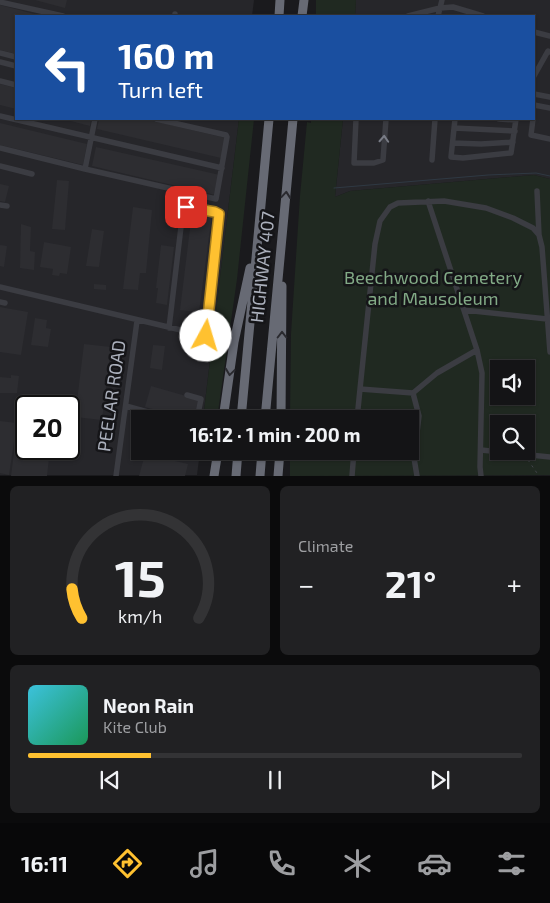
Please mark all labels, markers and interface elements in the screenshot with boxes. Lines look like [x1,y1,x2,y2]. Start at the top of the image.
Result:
text: 160 m [118,34,214,76]
icon: left [35,35,100,100]
text: Turn left [118,76,203,102]
one-way arrow [379,135,390,143]
pin [165,186,207,228]
one-way arrow [280,191,291,199]
icon: arrive [172,193,200,221]
street label: HIGHWAY 407 [245,210,279,324]
park label: Beechwood Cemetery and Mausoleum [344,266,522,309]
position arrow [179,309,231,361]
one-way arrow [277,331,287,338]
street label: PEELAR ROAD [92,339,130,453]
map controls [490,360,535,460]
button: sound [490,360,535,405]
one-way arrow [225,368,236,376]
speed limit sign: 20 [15,395,80,460]
button: search [490,415,535,460]
text: 16:12 · 1 min · 200 m [189,423,361,446]
text: Climate [298,536,353,555]
text: 15 [114,545,166,607]
text: 21° [385,560,436,606]
text: − [298,567,314,601]
text: + [507,567,522,601]
text: km/h [118,605,162,627]
text: Neon Rain [103,694,194,717]
text: Kite Club [103,717,167,736]
icon: previous [96,766,124,794]
icon: pause [261,766,289,794]
icon: next [426,766,454,794]
icon: directions [110,846,145,881]
icon: music [187,846,222,881]
icon: phone [264,846,299,881]
icon: climate [340,846,375,881]
icon: car [417,846,452,881]
icon: filters [494,846,529,881]
text: 16:11 [21,850,68,876]

